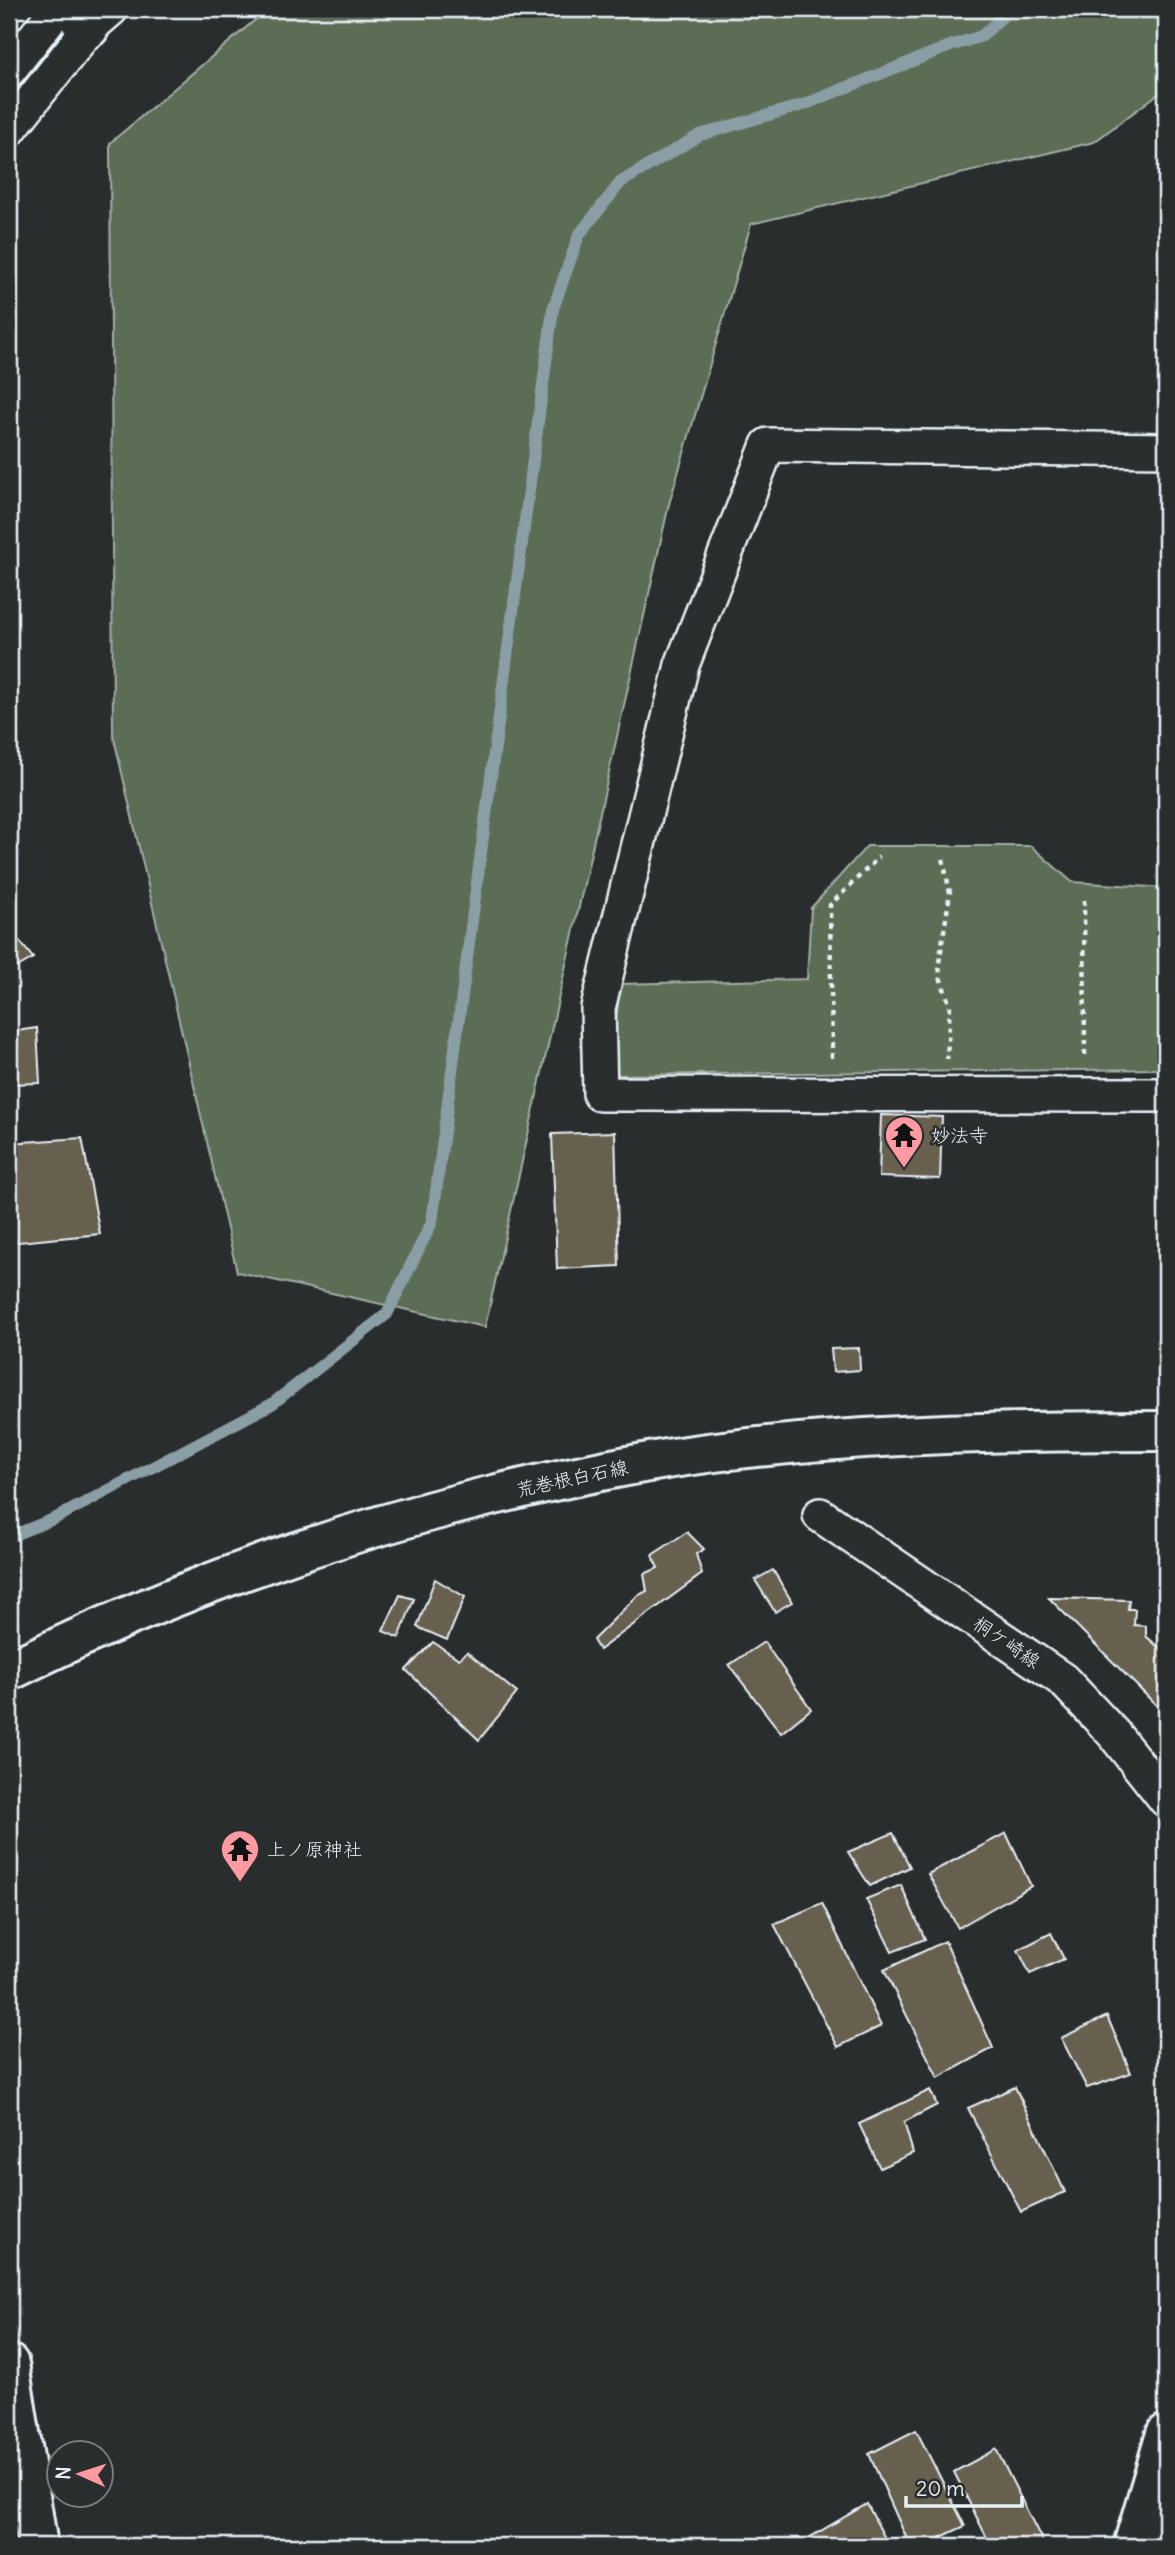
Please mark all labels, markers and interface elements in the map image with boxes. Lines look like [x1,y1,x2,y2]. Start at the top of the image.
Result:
temple icon: 妙法寺 [883,1114,925,1169]
place label: 妙法寺 [931,1123,988,1147]
street label: 荒巻根白石線 [514,1454,630,1502]
street label: 桐ケ崎線 [969,1611,1045,1673]
temple icon: 上ノ原神社 [219,1828,261,1883]
place label: 上ノ原神社 [267,1837,362,1861]
north arrow [46,2440,116,2510]
scale bar [906,2464,1021,2508]
text: N [51,2466,75,2480]
text: 20 m [916,2475,965,2502]

